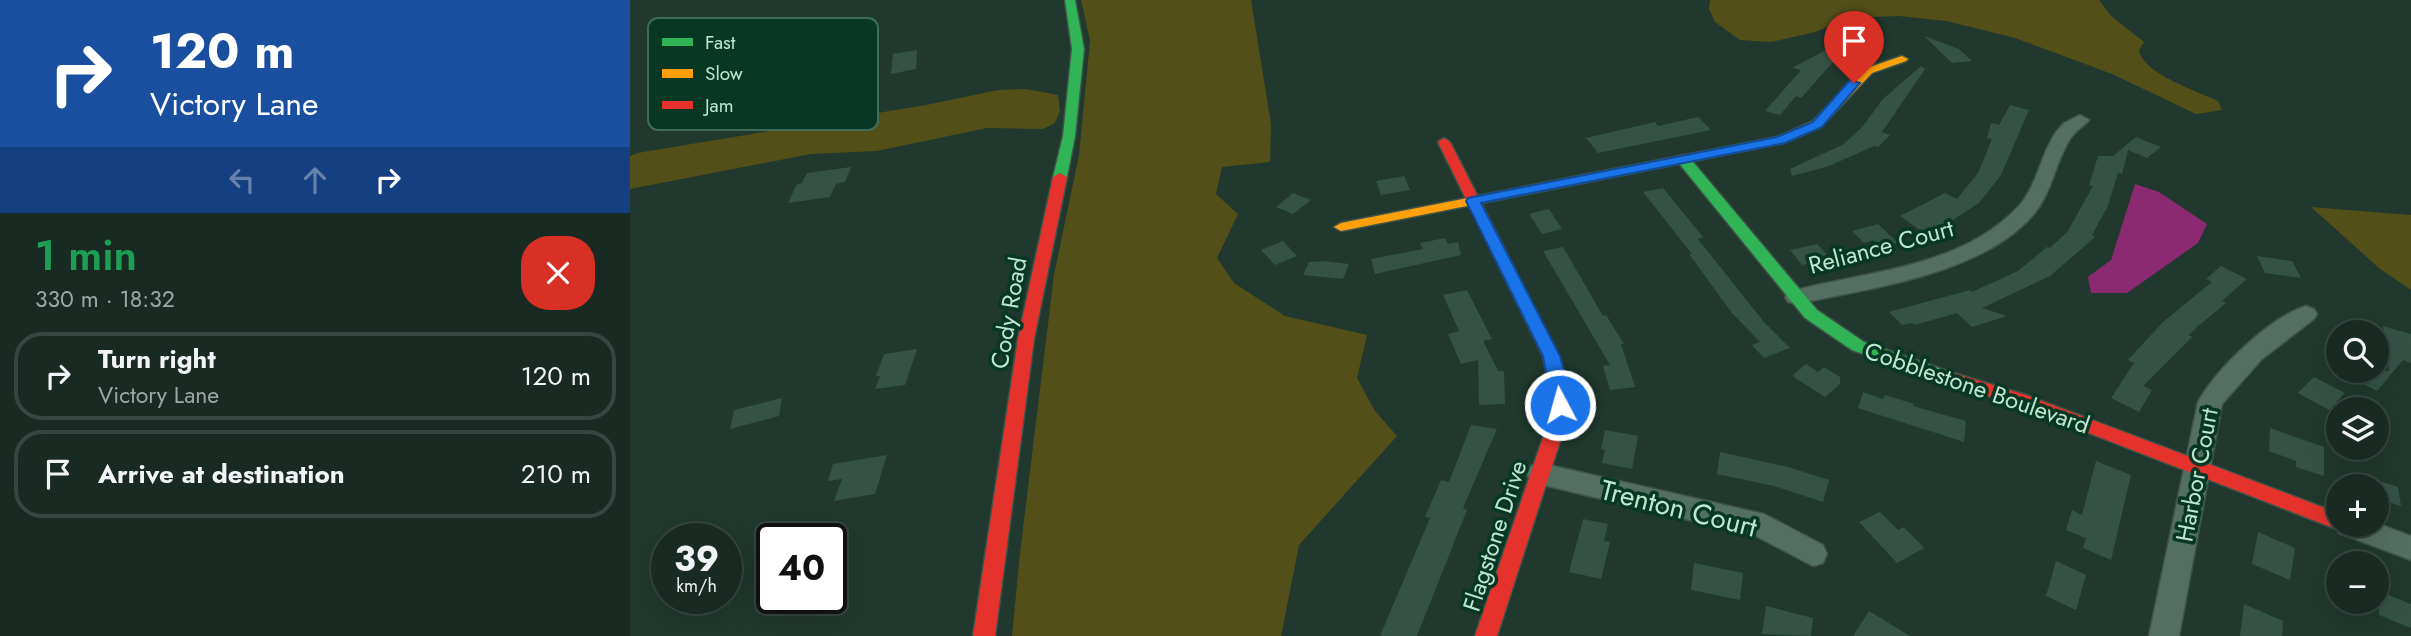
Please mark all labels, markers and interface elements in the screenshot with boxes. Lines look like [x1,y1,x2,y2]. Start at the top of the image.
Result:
pin [1824,11,1884,83]
text: 120 m [150,16,294,86]
legend [648,18,878,130]
icon: arrive [1835,22,1873,60]
icon: right [35,28,126,119]
text: Fast [705,29,736,56]
text: Slow [705,60,743,87]
text: Victory Lane [150,81,319,127]
text: Jam [702,92,734,119]
icon: left [223,161,261,199]
icon: ahead [296,161,334,199]
icon: right [369,161,407,199]
street label: Reliance Court [1804,210,1958,283]
text: 1 min [35,225,137,286]
button: close [521,236,595,310]
street label: Cody Road [981,254,1036,371]
text: 330 m · 18:32 [35,282,175,316]
map controls [2326,320,2389,614]
button: search [2326,320,2389,383]
street label: Cobblestone Boulevard [1860,333,2094,443]
text: Turn right [98,340,216,378]
icon: right [39,357,77,395]
text: 120 m [521,357,591,395]
position arrow [1523,368,1597,442]
text: Victory Lane [98,378,219,412]
button: layers [2326,397,2389,460]
street label: Harbor Court [2166,405,2227,545]
icon: arrive [39,455,77,493]
text: Arrive at destination [98,455,345,493]
text: 210 m [521,455,591,493]
street label: Flagstone Drive [1454,456,1535,616]
street label: Trenton Court [1596,469,1762,548]
button: + [2326,474,2389,537]
speed limit sign: 40 [756,523,847,614]
text: 39 [674,534,719,584]
button: − [2326,551,2389,614]
text: km/h [676,573,717,599]

